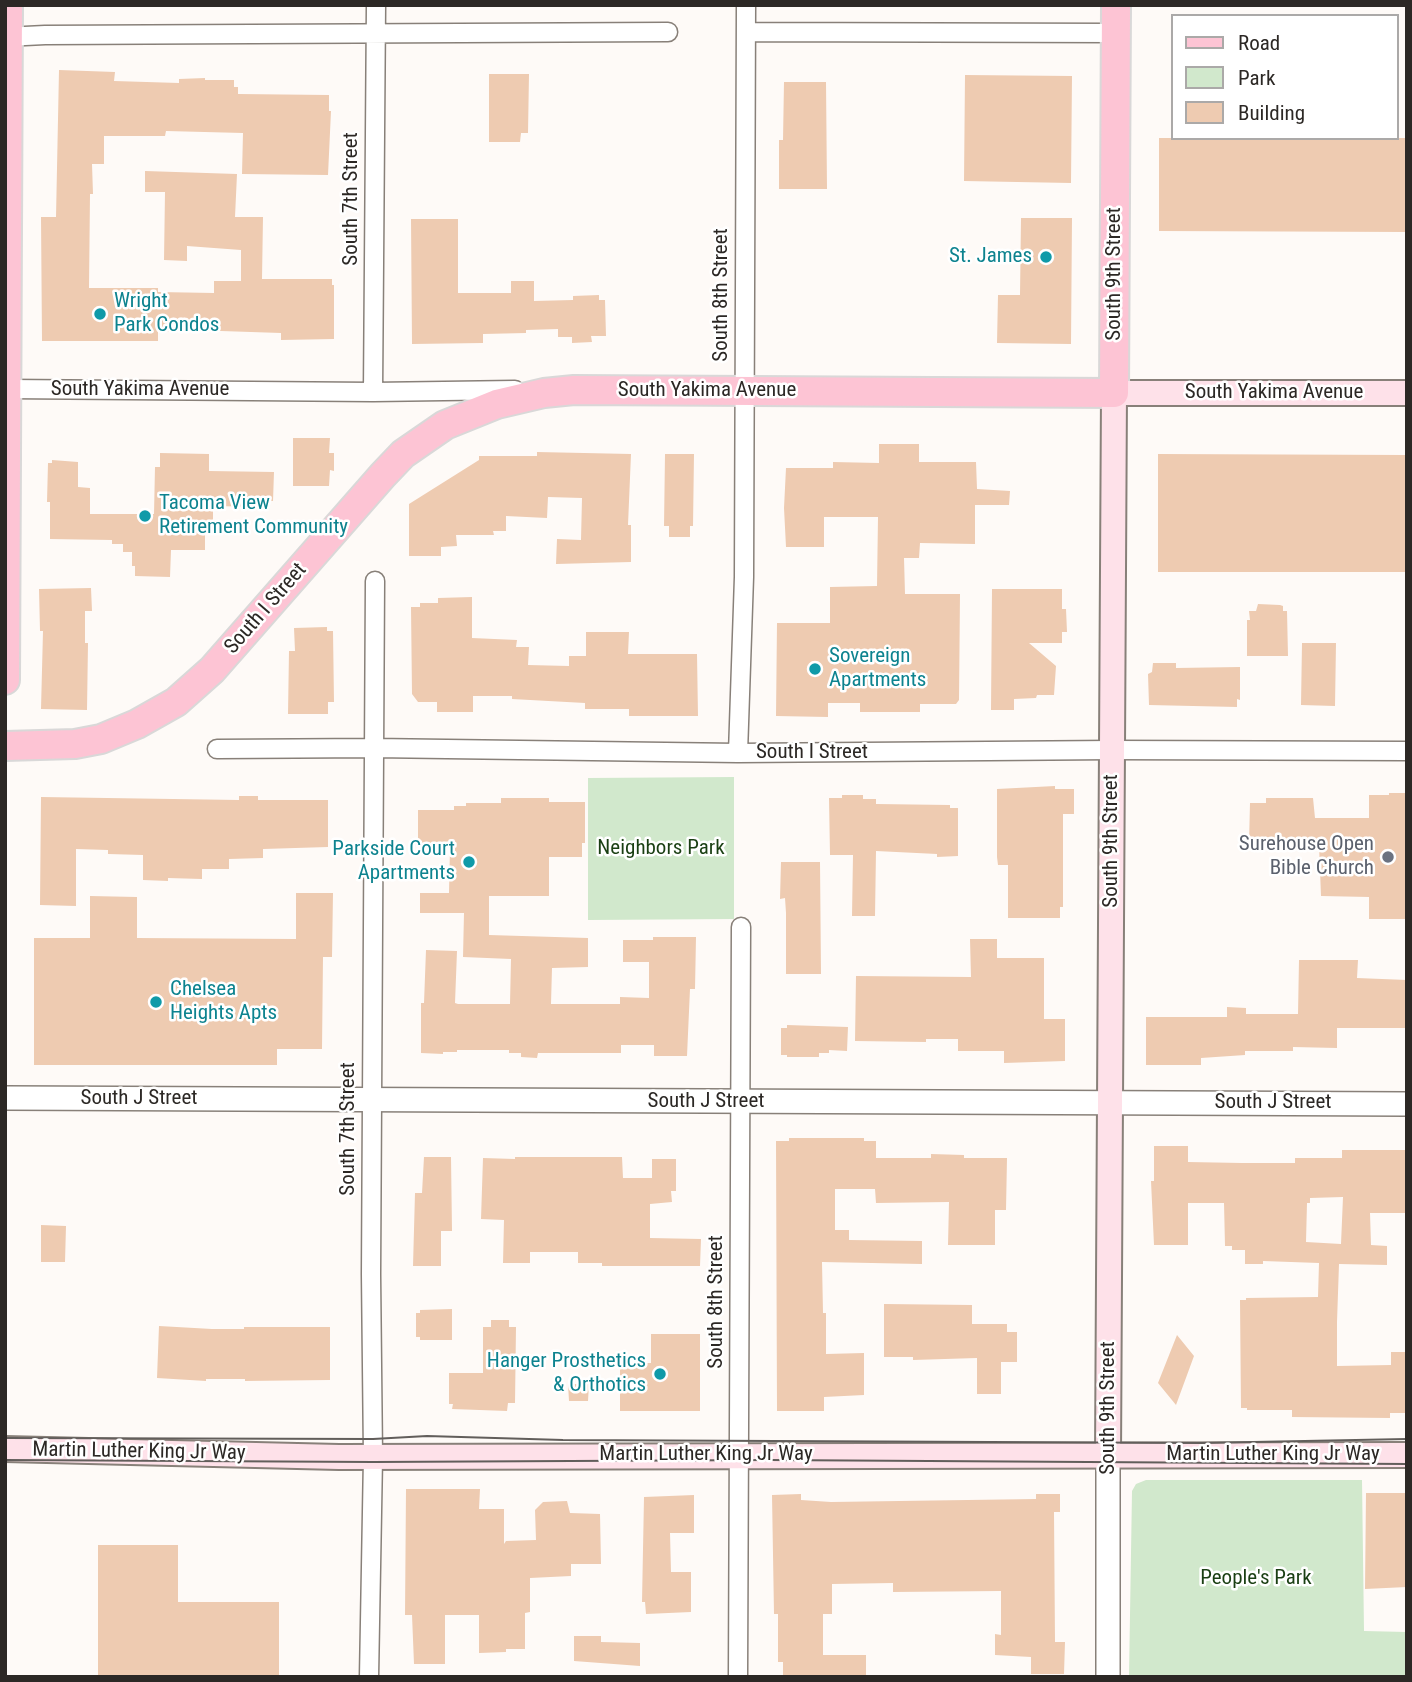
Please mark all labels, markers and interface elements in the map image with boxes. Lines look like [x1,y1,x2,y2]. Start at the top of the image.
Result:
legend [1170,14,1398,140]
text: Road [1238,31,1280,55]
text: Park [1238,66,1275,90]
text: Building [1238,101,1305,125]
street label: South 7th Street [339,132,365,266]
street label: South 9th Street [1102,207,1128,341]
street label: South 8th Street [709,228,735,362]
place label: St. James [949,244,1032,270]
marker: St. James [1038,249,1054,265]
place label: Wright Park Condos [114,289,219,339]
marker: Wright Park Condos [92,306,108,322]
street label: South Yakima Avenue [51,377,229,403]
street label: South Yakima Avenue [618,378,796,404]
street label: South Yakima Avenue [1185,380,1363,406]
place label: Tacoma View Retirement Community [159,491,348,541]
marker: Tacoma View Retirement Community [137,508,153,524]
street label: South I Street [220,558,312,660]
place label: Sovereign Apartments [829,644,926,694]
marker: Sovereign Apartments [807,661,823,677]
street label: South I Street [756,740,868,766]
street label: South 9th Street [1099,774,1125,908]
place label: Surehouse Open Bible Church [1239,832,1374,882]
park label: Neighbors Park [597,836,725,862]
place label: Parkside Court Apartments [332,837,455,887]
marker: Surehouse Open Bible Church [1380,849,1396,865]
marker: Parkside Court Apartments [461,854,477,870]
place label: Chelsea Heights Apts [170,977,277,1027]
marker: Chelsea Heights Apts [148,994,164,1010]
street label: South 7th Street [336,1062,362,1196]
street label: South J Street [81,1086,197,1112]
street label: South J Street [648,1089,764,1115]
street label: South J Street [1215,1090,1331,1116]
street label: South 8th Street [704,1235,730,1369]
street label: South 9th Street [1096,1341,1122,1475]
place label: Hanger Prosthetics & Orthotics [487,1349,646,1399]
marker: Hanger Prosthetics & Orthotics [652,1366,668,1382]
street label: Martin Luther King Jr Way [32,1438,246,1466]
street label: Martin Luther King Jr Way [599,1442,813,1468]
street label: Martin Luther King Jr Way [1166,1442,1380,1468]
park label: People's Park [1200,1566,1312,1592]

